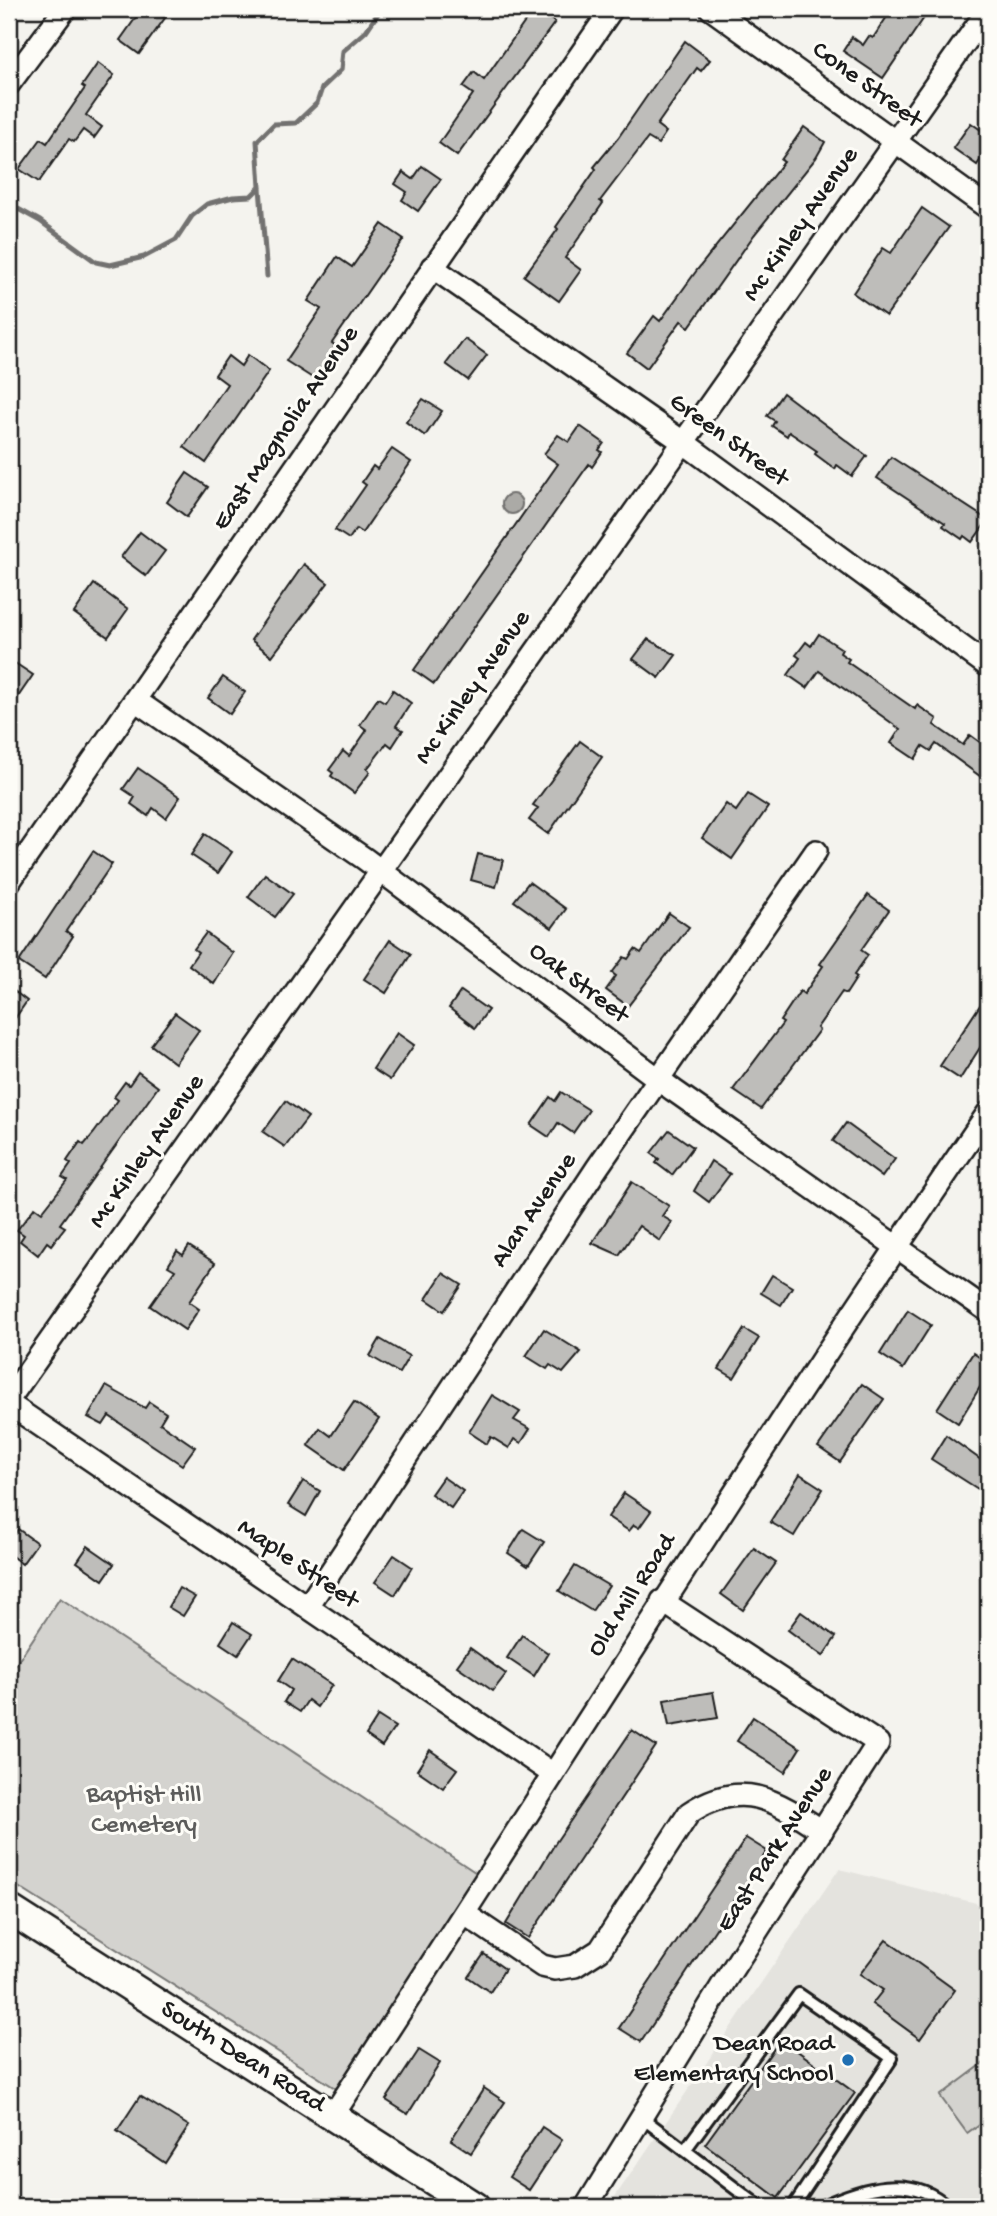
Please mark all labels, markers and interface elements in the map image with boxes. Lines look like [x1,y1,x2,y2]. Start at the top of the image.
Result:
street label: Cone Street [805,36,929,138]
street label: Mc Kinley Avenue [737,141,867,308]
street label: East Magnolia Avenue [207,320,367,537]
street label: Green Street [662,387,796,496]
street label: Mc Kinley Avenue [409,604,539,771]
street label: Oak Street [522,936,636,1033]
street label: Mc Kinley Avenue [83,1068,213,1235]
street label: Alan Avenue [485,1147,585,1274]
street label: Maple Street [230,1513,366,1618]
street label: Old Mill Road [582,1527,685,1664]
street label: East Park Avenue [711,1761,841,1938]
park label: Baptist Hill Cemetery [85,1781,202,1842]
street label: South Dean Road [154,1995,332,2122]
place label: Dean Road Elementary School [634,2030,836,2091]
marker: Dean Road Elementary School [840,2052,856,2068]

